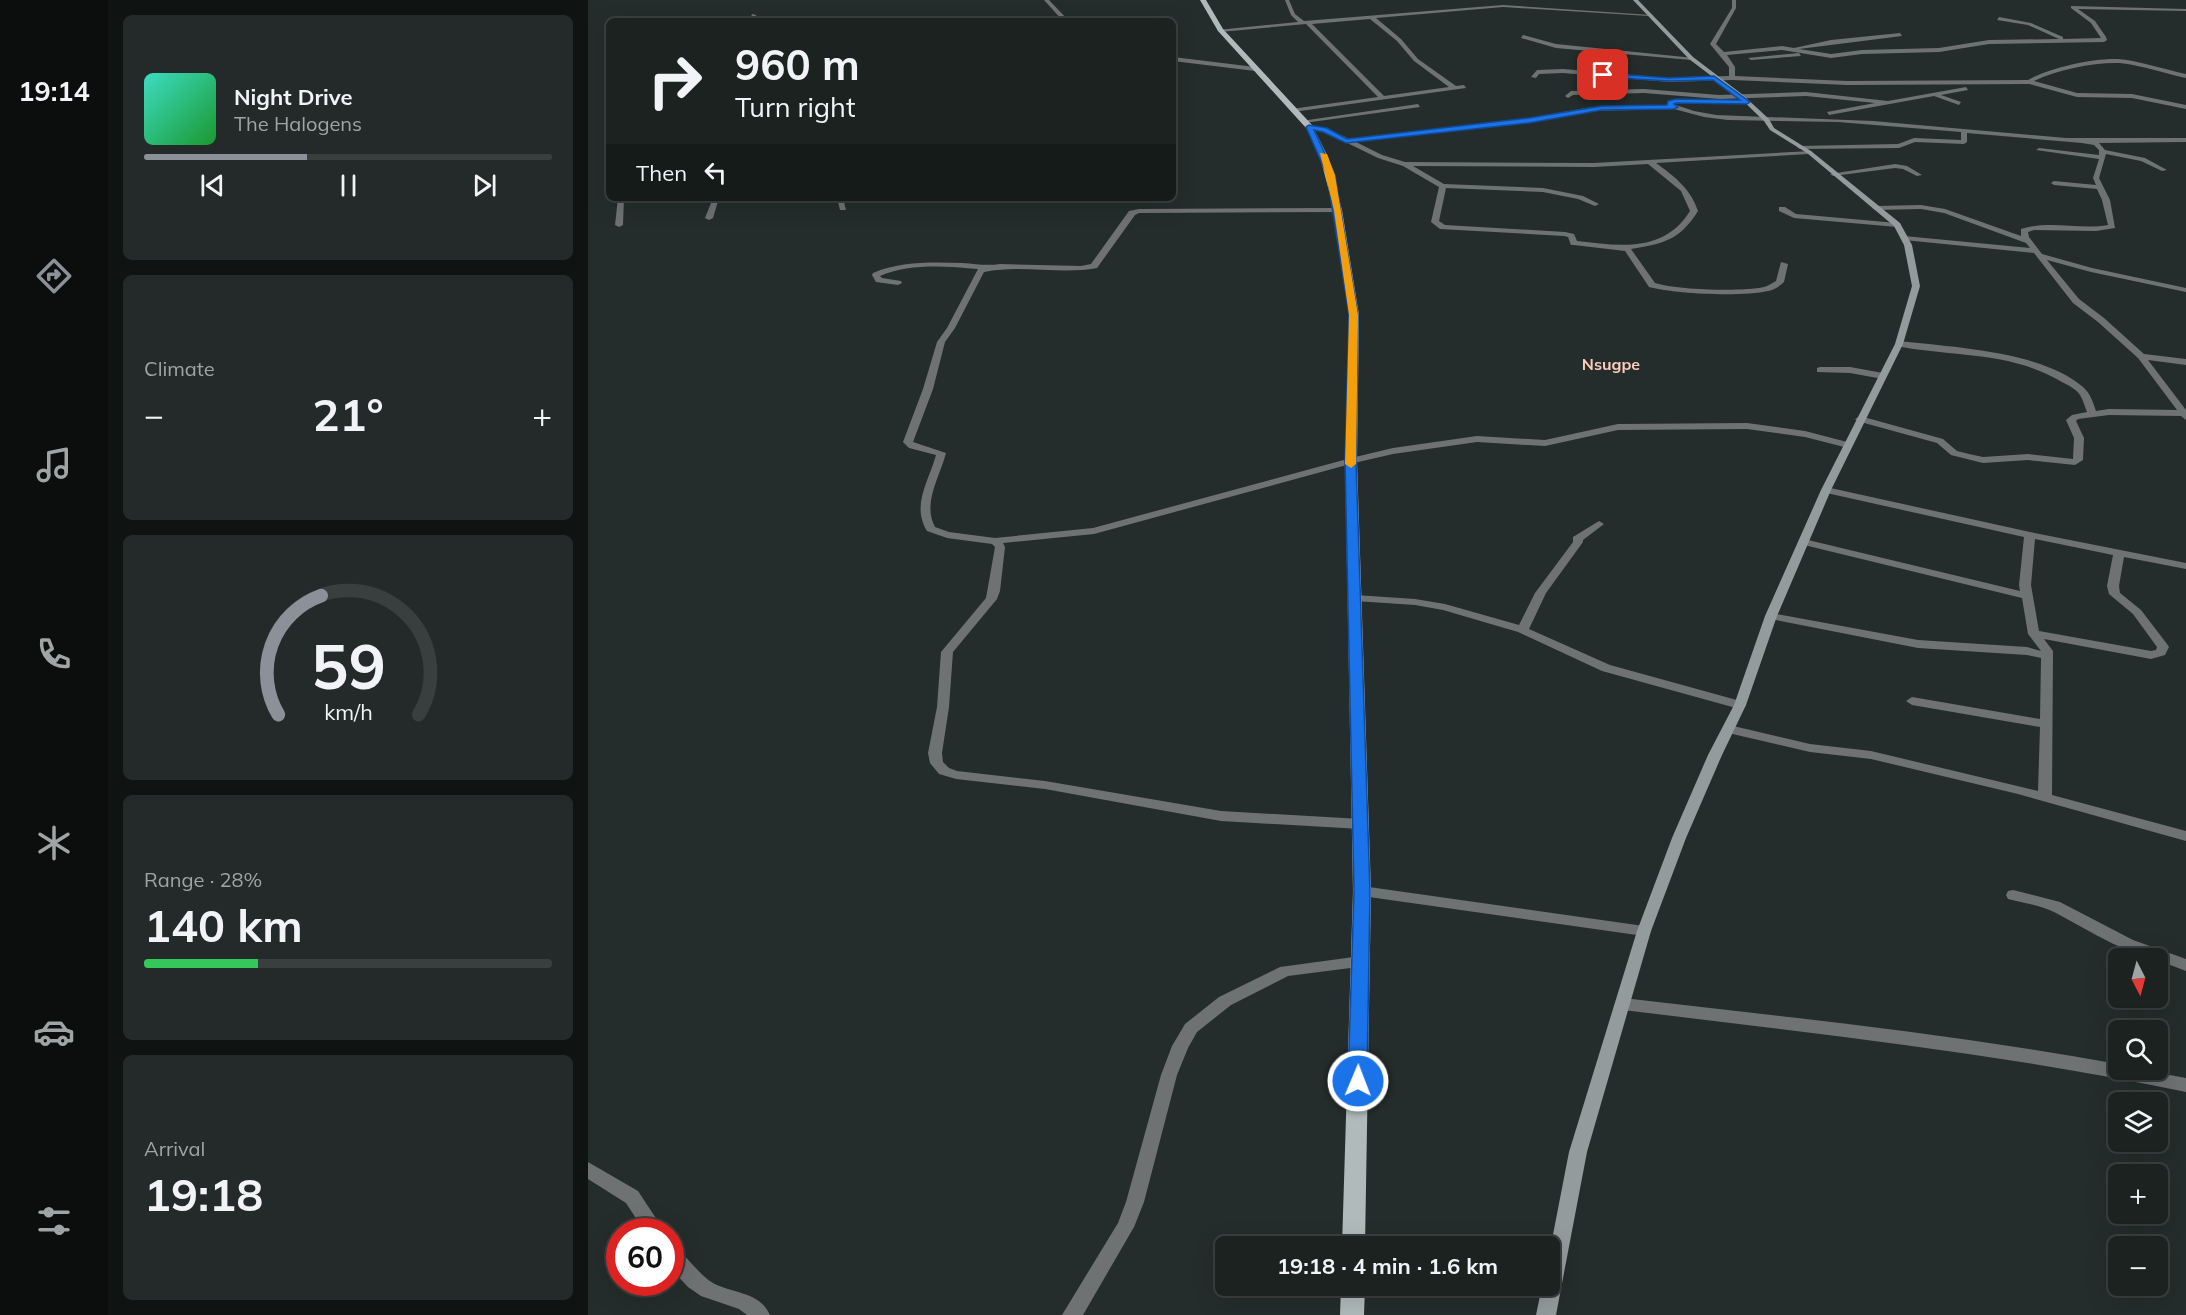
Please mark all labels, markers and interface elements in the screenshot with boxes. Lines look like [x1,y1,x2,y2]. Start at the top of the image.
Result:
text: 960 m [735,38,860,91]
icon: right [636,42,714,120]
pin [1577,49,1628,100]
icon: arrive [1586,58,1619,91]
text: 19:14 [18,74,90,108]
text: Night Drive [234,83,353,111]
text: Turn right [735,90,855,124]
text: The Halogens [234,111,362,136]
icon: left [699,156,732,189]
text: Then [636,159,687,187]
icon: previous [196,169,229,202]
icon: pause [332,169,365,202]
icon: next [468,169,501,202]
icon: directions [33,255,75,297]
district label: Nsugpe [1582,354,1640,374]
text: Climate [144,356,215,381]
text: 21° [312,386,384,442]
text: − [144,394,164,435]
text: + [532,394,552,435]
icon: music [33,444,75,486]
text: 59 [311,626,385,705]
icon: phone [33,633,75,675]
text: km/h [324,698,372,725]
icon: climate [33,822,75,864]
text: Range · 28% [144,867,262,892]
text: 140 km [144,897,303,953]
north arrow [2108,948,2168,1008]
map controls [2108,948,2168,1296]
icon: car [33,1011,75,1053]
button: search [2108,1020,2168,1080]
position arrow [1326,1049,1390,1113]
button: layers [2108,1092,2168,1152]
text: Arrival [144,1136,205,1161]
button: + [2108,1164,2168,1224]
text: 19:18 [144,1166,263,1222]
icon: filters [33,1200,75,1242]
speed limit sign: 60 [606,1218,684,1296]
button: − [2108,1236,2168,1296]
text: 19:18 · 4 min · 1.6 km [1277,1252,1498,1280]

